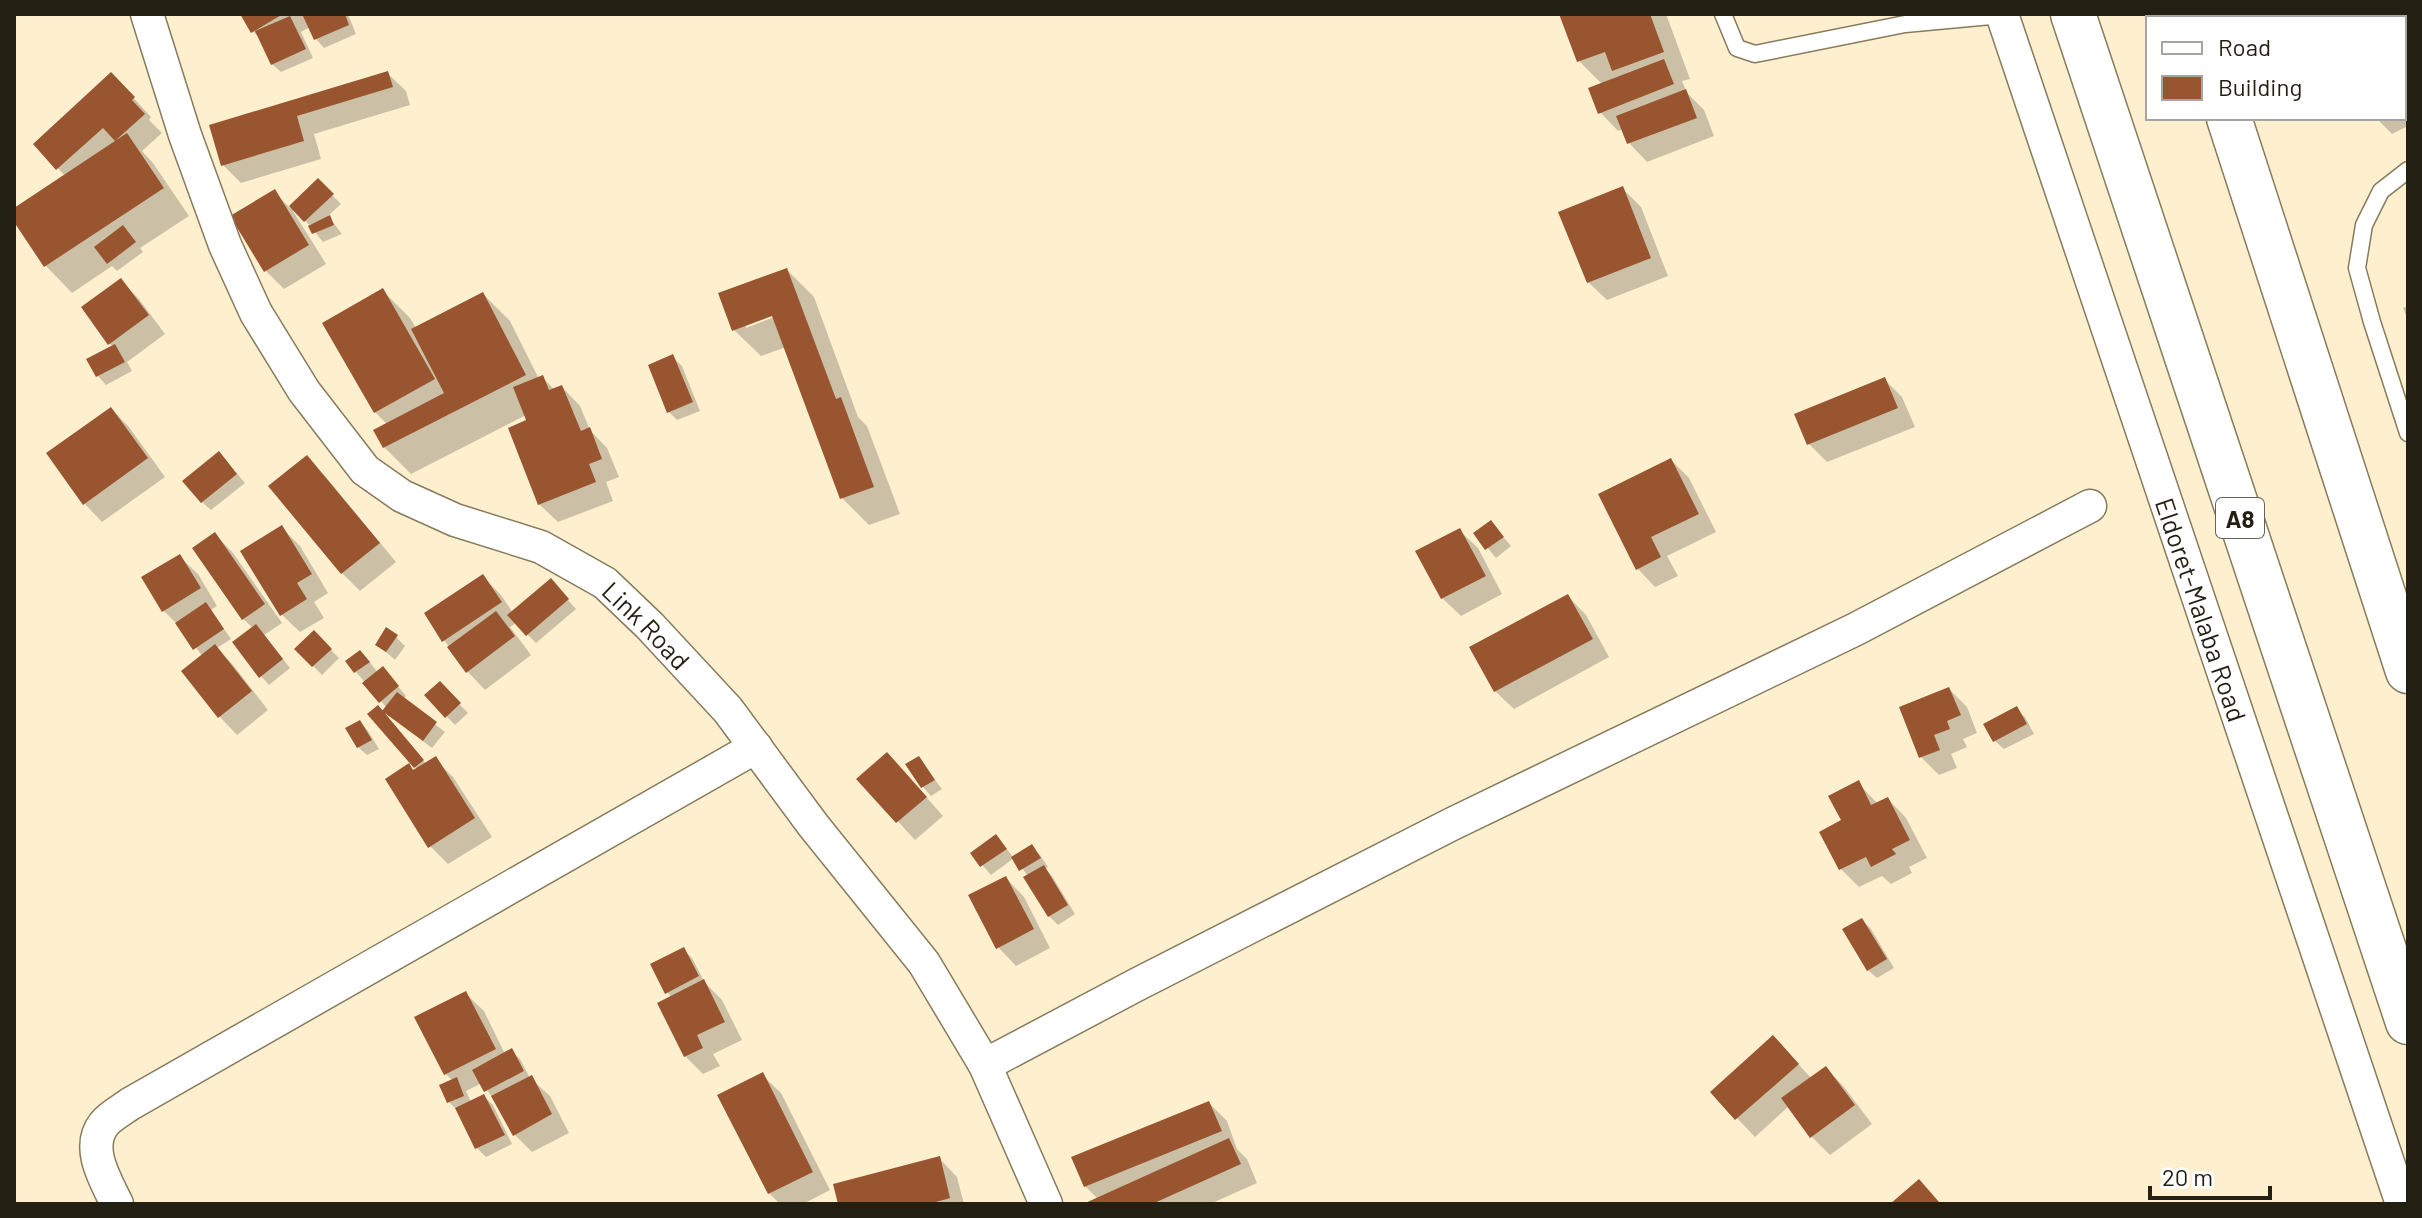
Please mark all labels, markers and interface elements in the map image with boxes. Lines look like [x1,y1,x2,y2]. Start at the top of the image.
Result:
legend [2146,16,2406,120]
text: Road [2218,32,2271,61]
text: Building [2218,72,2302,101]
street label: Eldoret-Malaba Road [2150,494,2254,725]
road number: A8 [2216,498,2264,538]
street label: Link Road [597,574,697,675]
scale bar [2150,1150,2270,1200]
text: 20 m [2162,1162,2213,1191]

